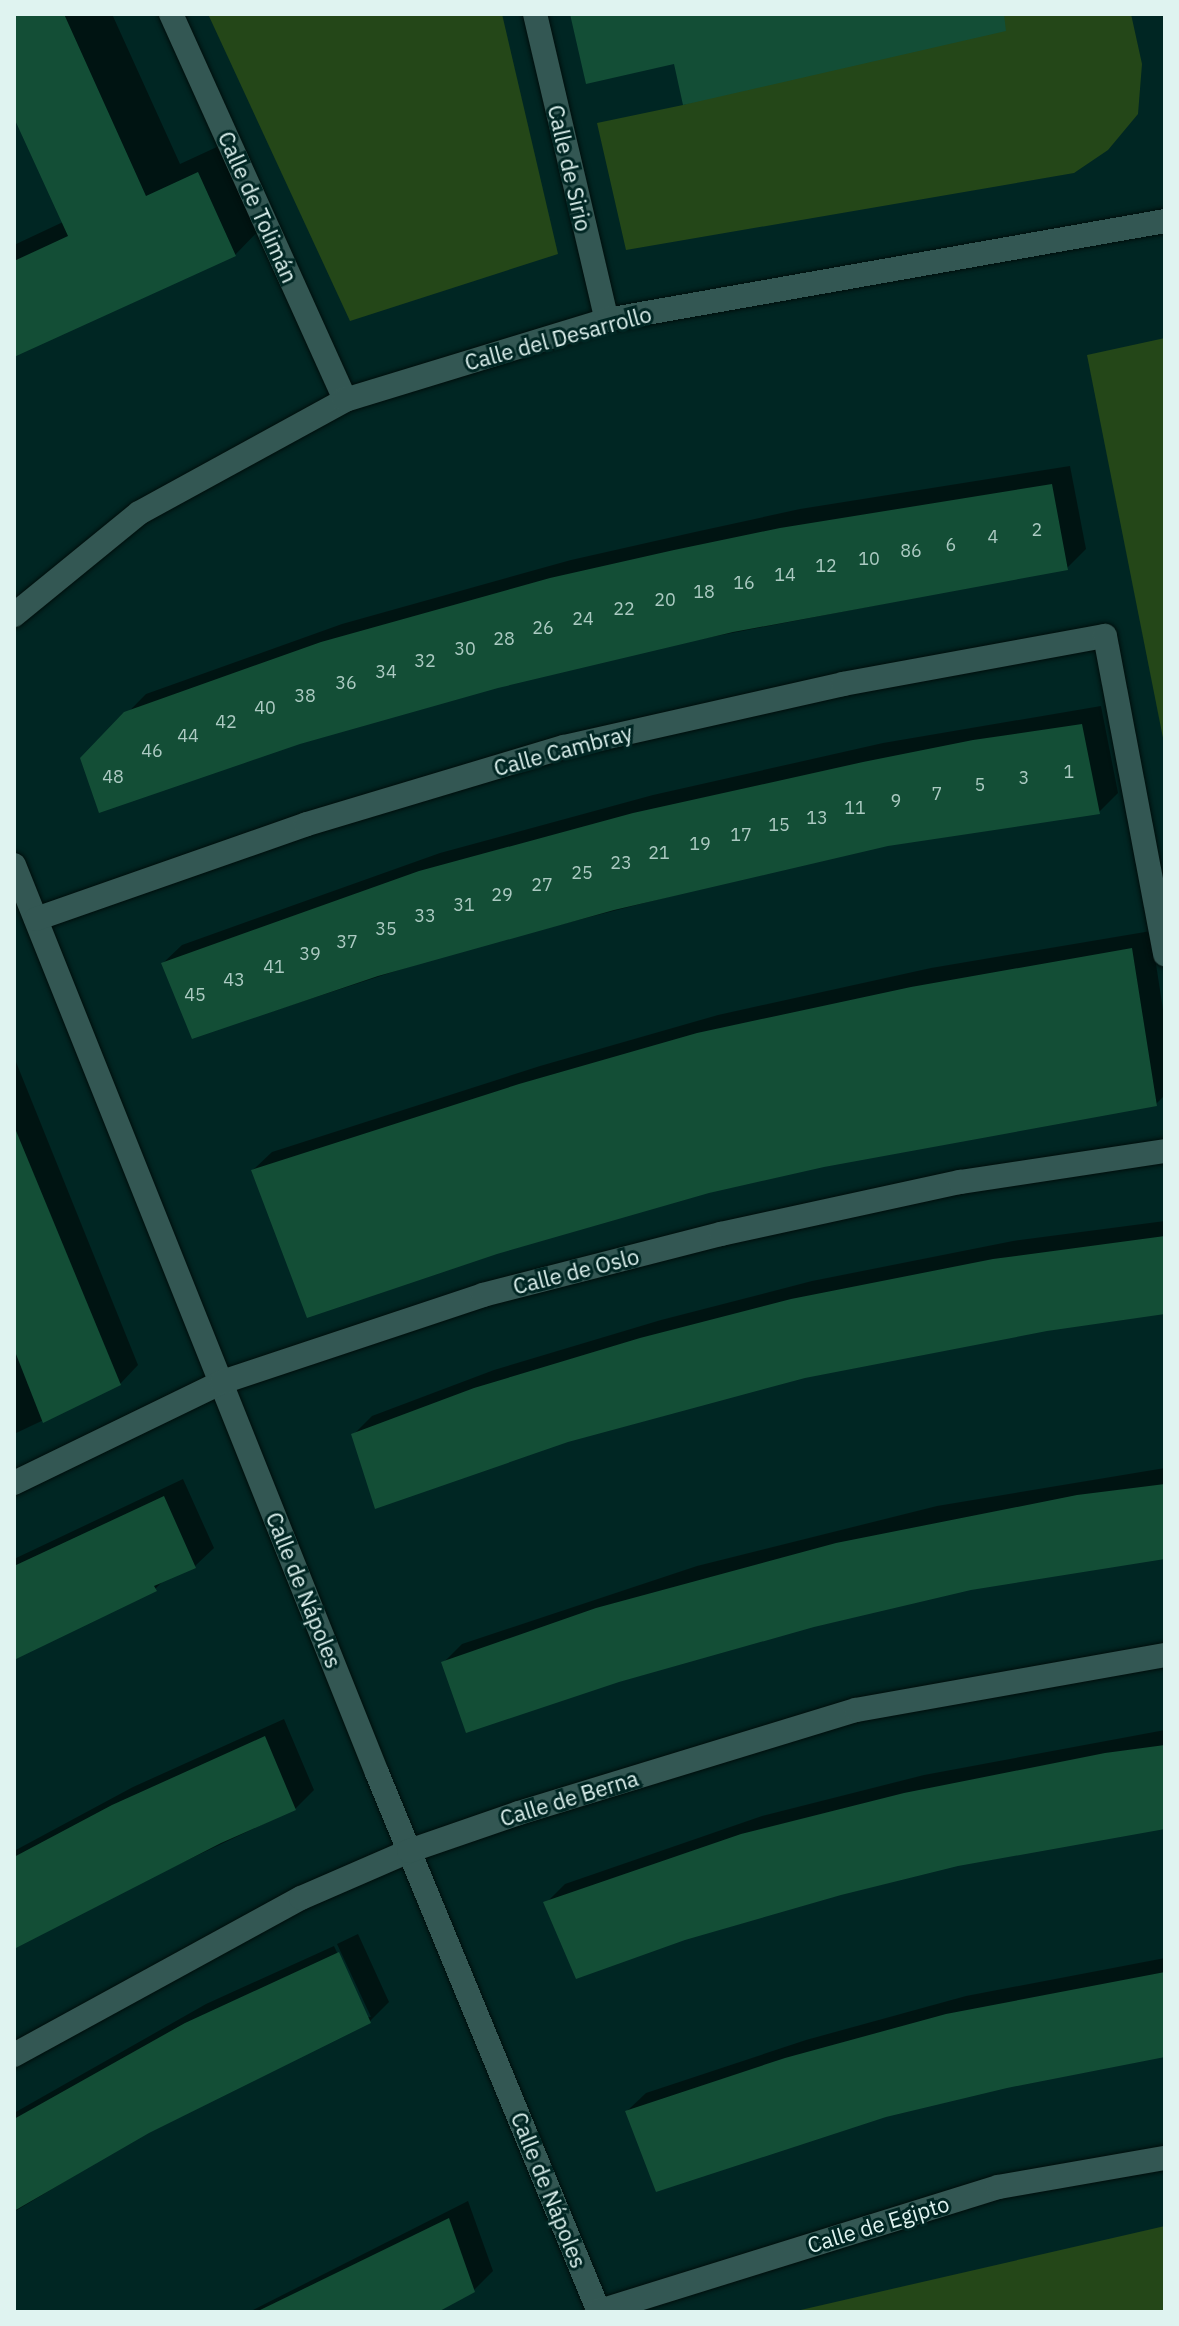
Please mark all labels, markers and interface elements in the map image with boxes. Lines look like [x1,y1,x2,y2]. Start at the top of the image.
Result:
street label: Calle de Sirio [543,102,597,234]
street label: Calle de Tolimán [213,127,303,287]
street label: Calle del Desarrollo [462,300,654,376]
house number: 2 [1032,519,1042,541]
house number: 4 [988,526,998,548]
house number: 6 [946,534,956,556]
house number: 86 [900,540,922,562]
house number: 10 [858,548,880,570]
house number: 12 [815,555,837,577]
house number: 14 [774,564,796,586]
house number: 16 [733,572,755,594]
house number: 18 [693,581,715,603]
house number: 20 [654,589,676,611]
house number: 22 [613,598,635,620]
house number: 24 [572,608,594,630]
house number: 26 [532,617,554,639]
house number: 28 [493,628,515,650]
house number: 30 [454,638,476,660]
house number: 32 [414,650,436,672]
house number: 34 [375,661,397,683]
house number: 36 [335,672,357,694]
house number: 38 [294,685,316,707]
house number: 40 [254,697,276,719]
house number: 42 [215,711,237,733]
street label: Calle Cambray [491,719,635,781]
house number: 44 [177,725,199,747]
house number: 46 [141,740,163,762]
house number: 1 [1064,761,1074,783]
house number: 48 [102,766,124,788]
house number: 3 [1019,767,1029,789]
house number: 5 [975,774,985,796]
house number: 7 [932,783,942,805]
house number: 9 [891,790,901,812]
house number: 11 [844,797,866,819]
house number: 13 [806,807,828,829]
house number: 15 [768,814,790,836]
house number: 17 [730,824,752,846]
house number: 19 [689,833,711,855]
house number: 21 [648,842,670,864]
house number: 23 [610,852,632,874]
house number: 25 [571,862,593,884]
house number: 27 [531,874,553,896]
house number: 29 [491,884,513,906]
house number: 31 [453,894,475,916]
house number: 33 [414,905,436,927]
house number: 35 [375,918,397,940]
house number: 37 [336,931,358,953]
house number: 39 [299,943,321,965]
house number: 41 [263,956,285,978]
house number: 43 [223,969,245,991]
house number: 45 [184,984,206,1006]
street label: Calle de Oslo [510,1243,642,1299]
street label: Calle de Nápoles [261,1508,347,1672]
street label: Calle de Berna [497,1764,641,1832]
street label: Calle de Nápoles [506,2108,592,2272]
street label: Calle de Egipto [804,2190,952,2258]

